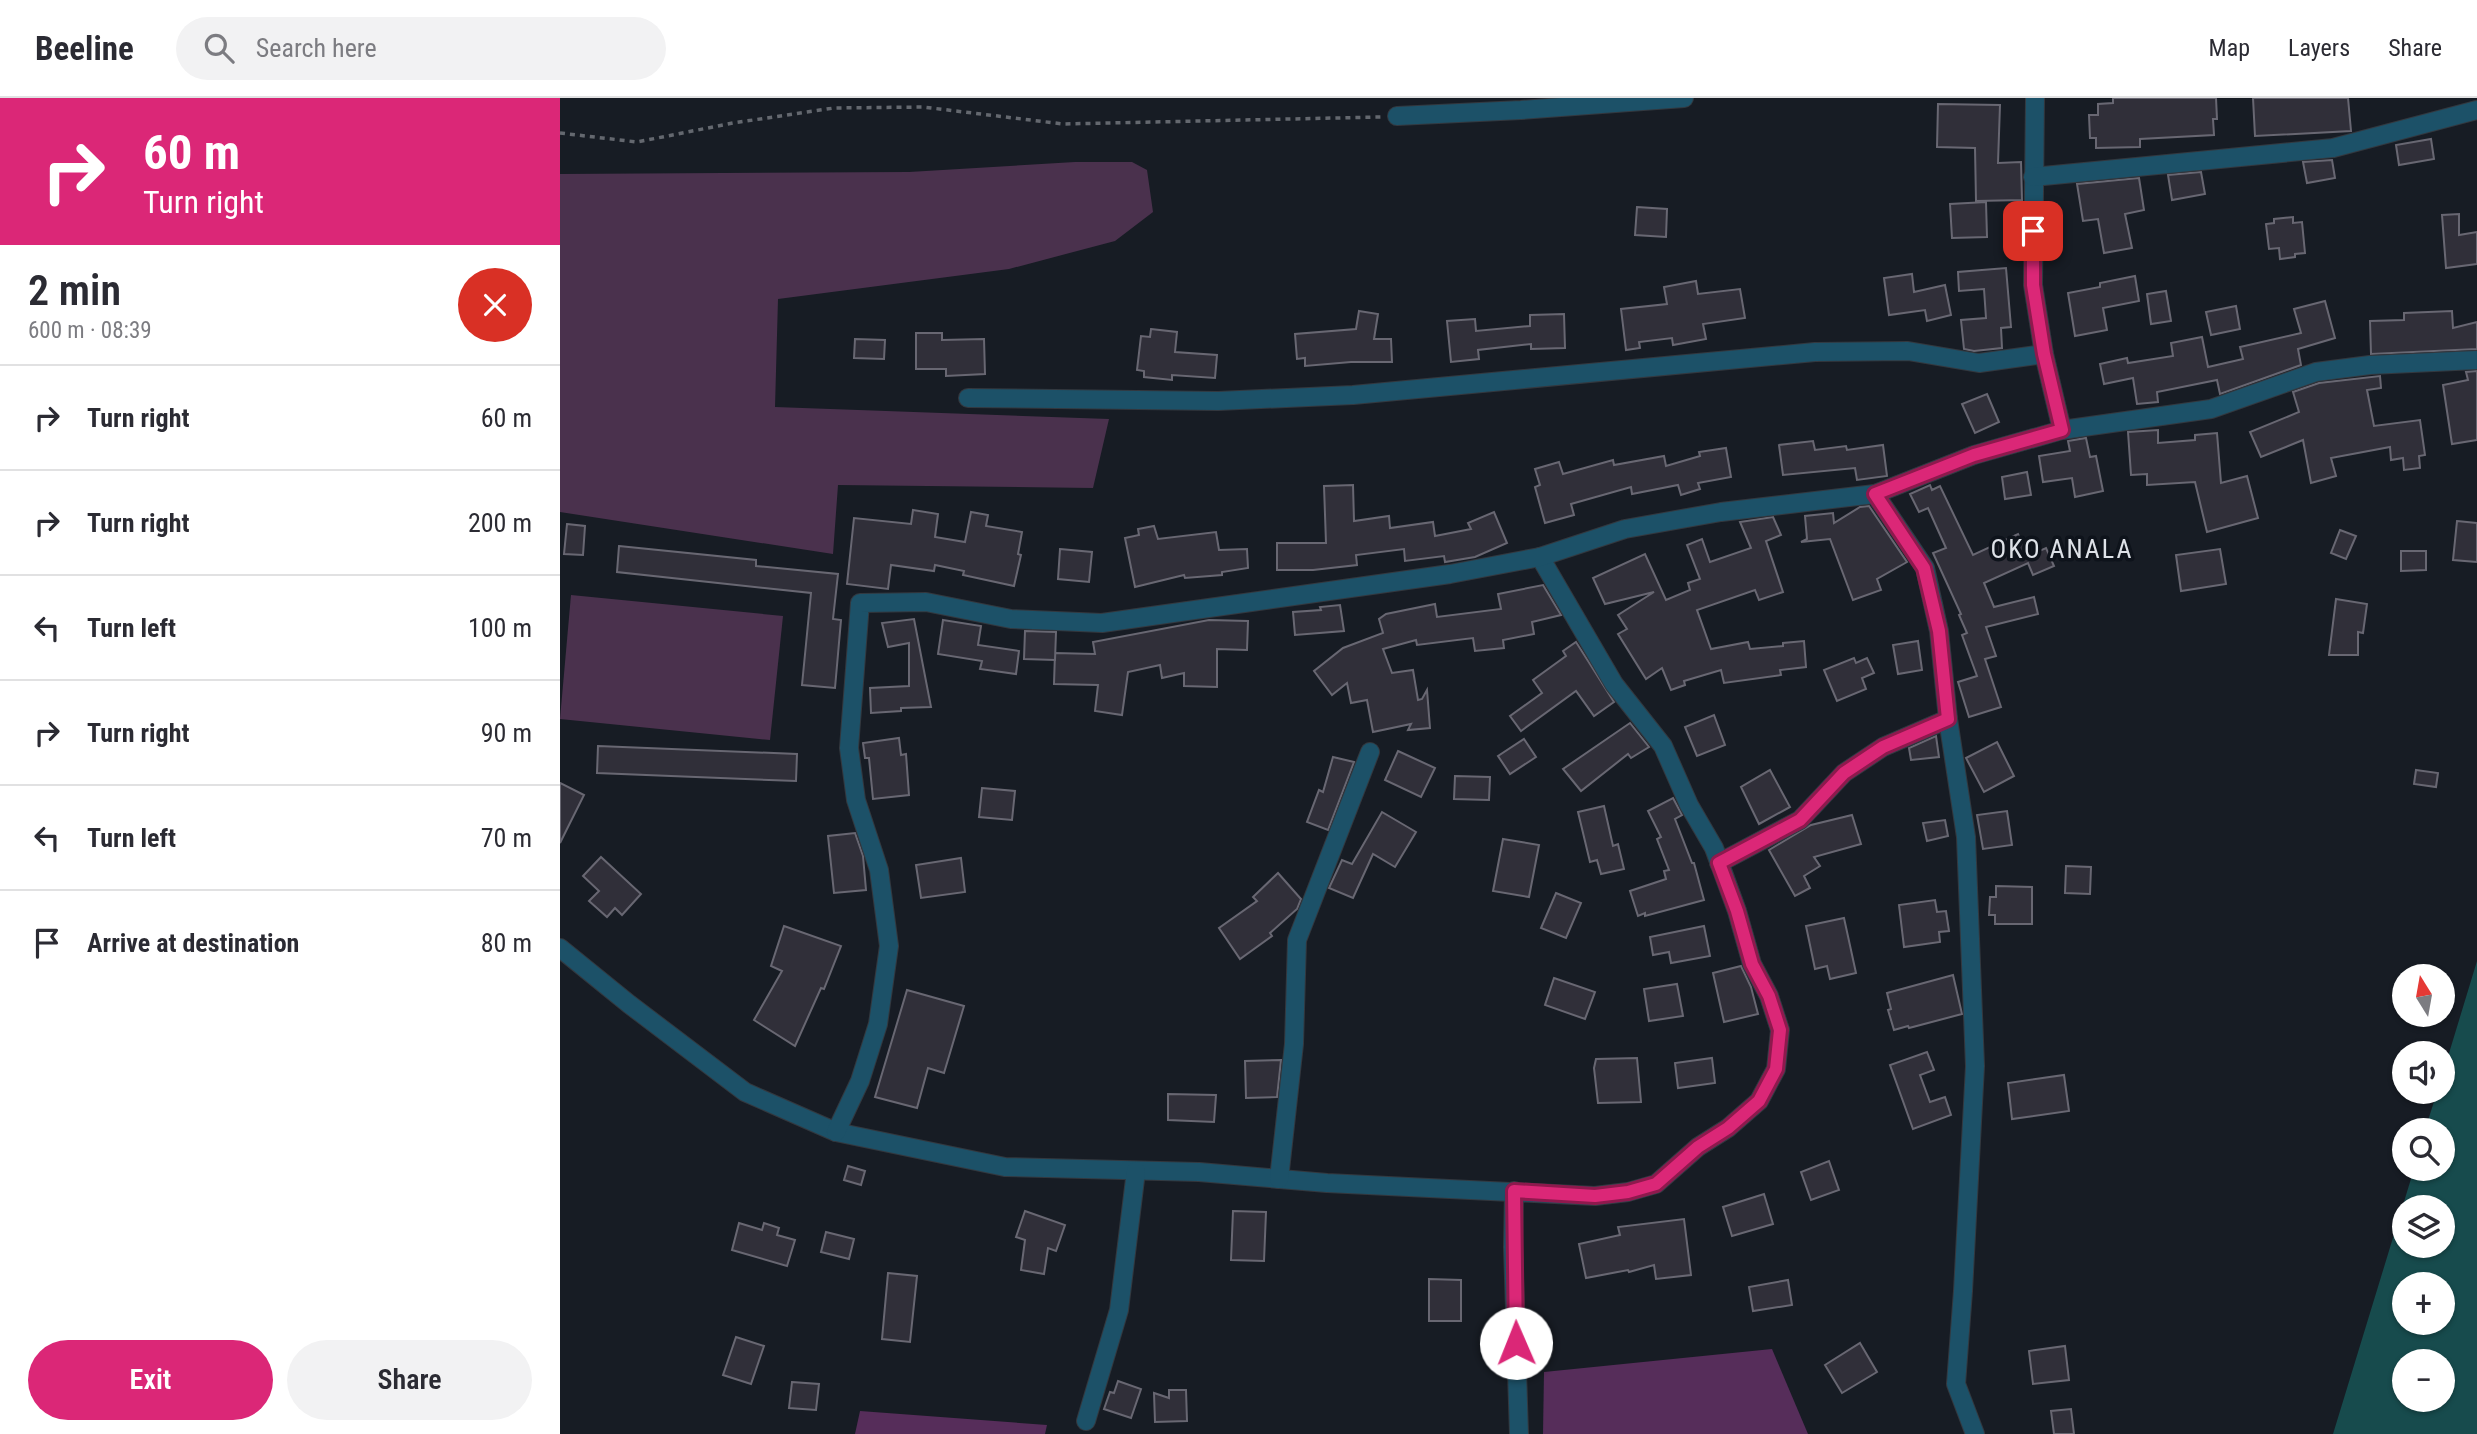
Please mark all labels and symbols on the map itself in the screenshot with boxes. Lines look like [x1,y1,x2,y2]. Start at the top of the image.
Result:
pin [2003,201,2063,261]
district label: OKO ANALA [1991,534,2133,564]
north arrow [2392,964,2455,1027]
position arrow [1479,1306,1553,1380]

